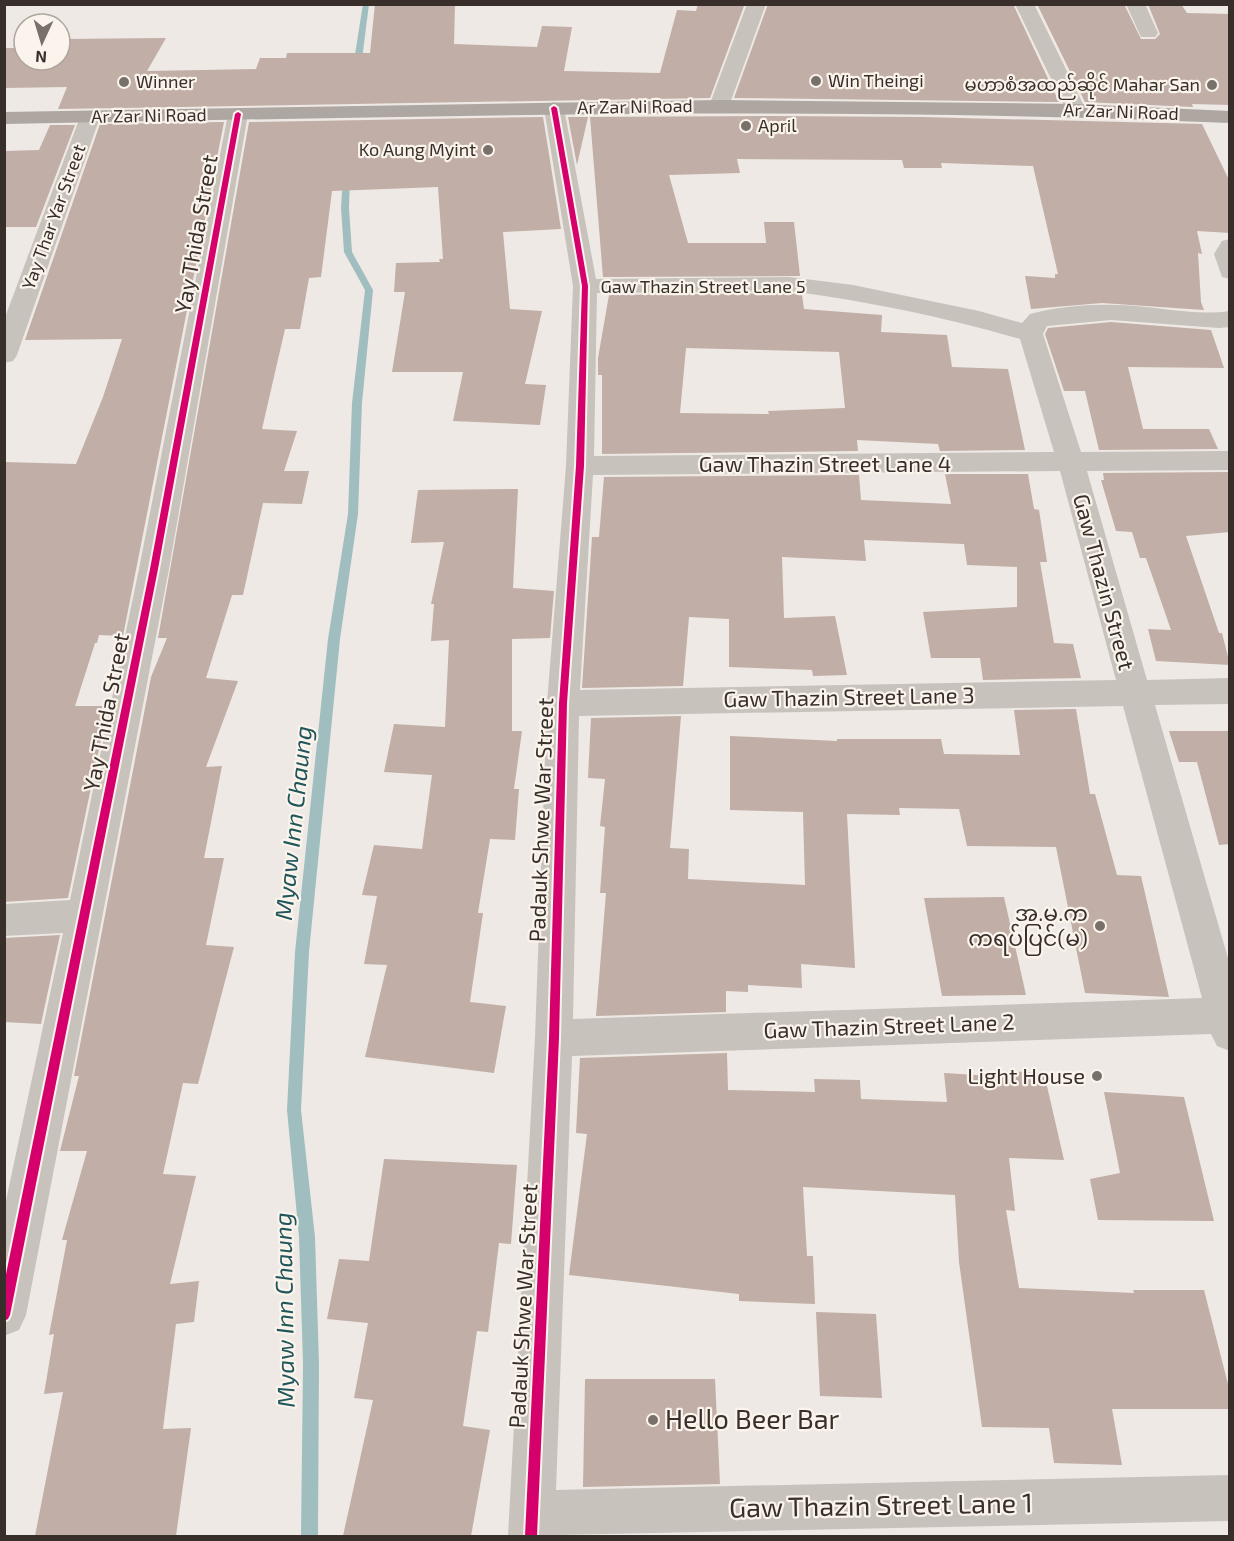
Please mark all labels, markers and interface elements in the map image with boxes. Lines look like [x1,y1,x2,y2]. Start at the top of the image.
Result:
north arrow [12,12,72,72]
text: N [34,48,47,67]
place label: Win Theingi [828,69,924,91]
place label: Winner [136,70,195,92]
place label: မဟာစံအထည်ဆိုင် Mahar San [965,71,1200,100]
marker: Win Theingi [809,74,823,88]
marker: Winner [117,75,131,89]
marker: မဟာစံအထည်ဆိုင် Mahar San [1205,78,1219,92]
street label: Ar Zar Ni Road [577,94,693,118]
street label: Ar Zar Ni Road [1063,98,1179,124]
street label: Ar Zar Ni Road [91,103,207,127]
place label: April [758,114,797,136]
marker: April [739,119,753,133]
place label: Ko Aung Myint [359,138,476,160]
street label: Yay Thar Yar Street [17,141,90,292]
marker: Ko Aung Myint [481,143,495,157]
street label: Yay Thida Street [168,152,222,315]
street label: Gaw Thazin Street Lane 5 [600,275,806,297]
street label: Gaw Thazin Street Lane 4 [699,450,951,476]
street label: Gaw Thazin Street [1069,491,1141,673]
street label: Yay Thida Street [77,630,133,793]
street label: Gaw Thazin Street Lane 3 [723,681,975,711]
street label: Padauk Shwe War Street [523,697,557,943]
water label: Myaw Inn Chaung [268,724,317,921]
place label: အ.မ.က ကရပ်ပြင်(မ) [968,899,1088,956]
marker: အ.မ.က ကရပ်ပြင်(မ) [1093,919,1107,933]
street label: Gaw Thazin Street Lane 2 [763,1008,1015,1042]
place label: Light House [967,1062,1085,1088]
marker: Light House [1090,1069,1104,1083]
street label: Padauk Shwe War Street [503,1183,541,1429]
water label: Myaw Inn Chaung [267,1212,300,1408]
place label: Hello Beer Bar [665,1402,840,1434]
marker: Hello Beer Bar [646,1413,660,1427]
street label: Gaw Thazin Street Lane 1 [729,1485,1033,1523]

